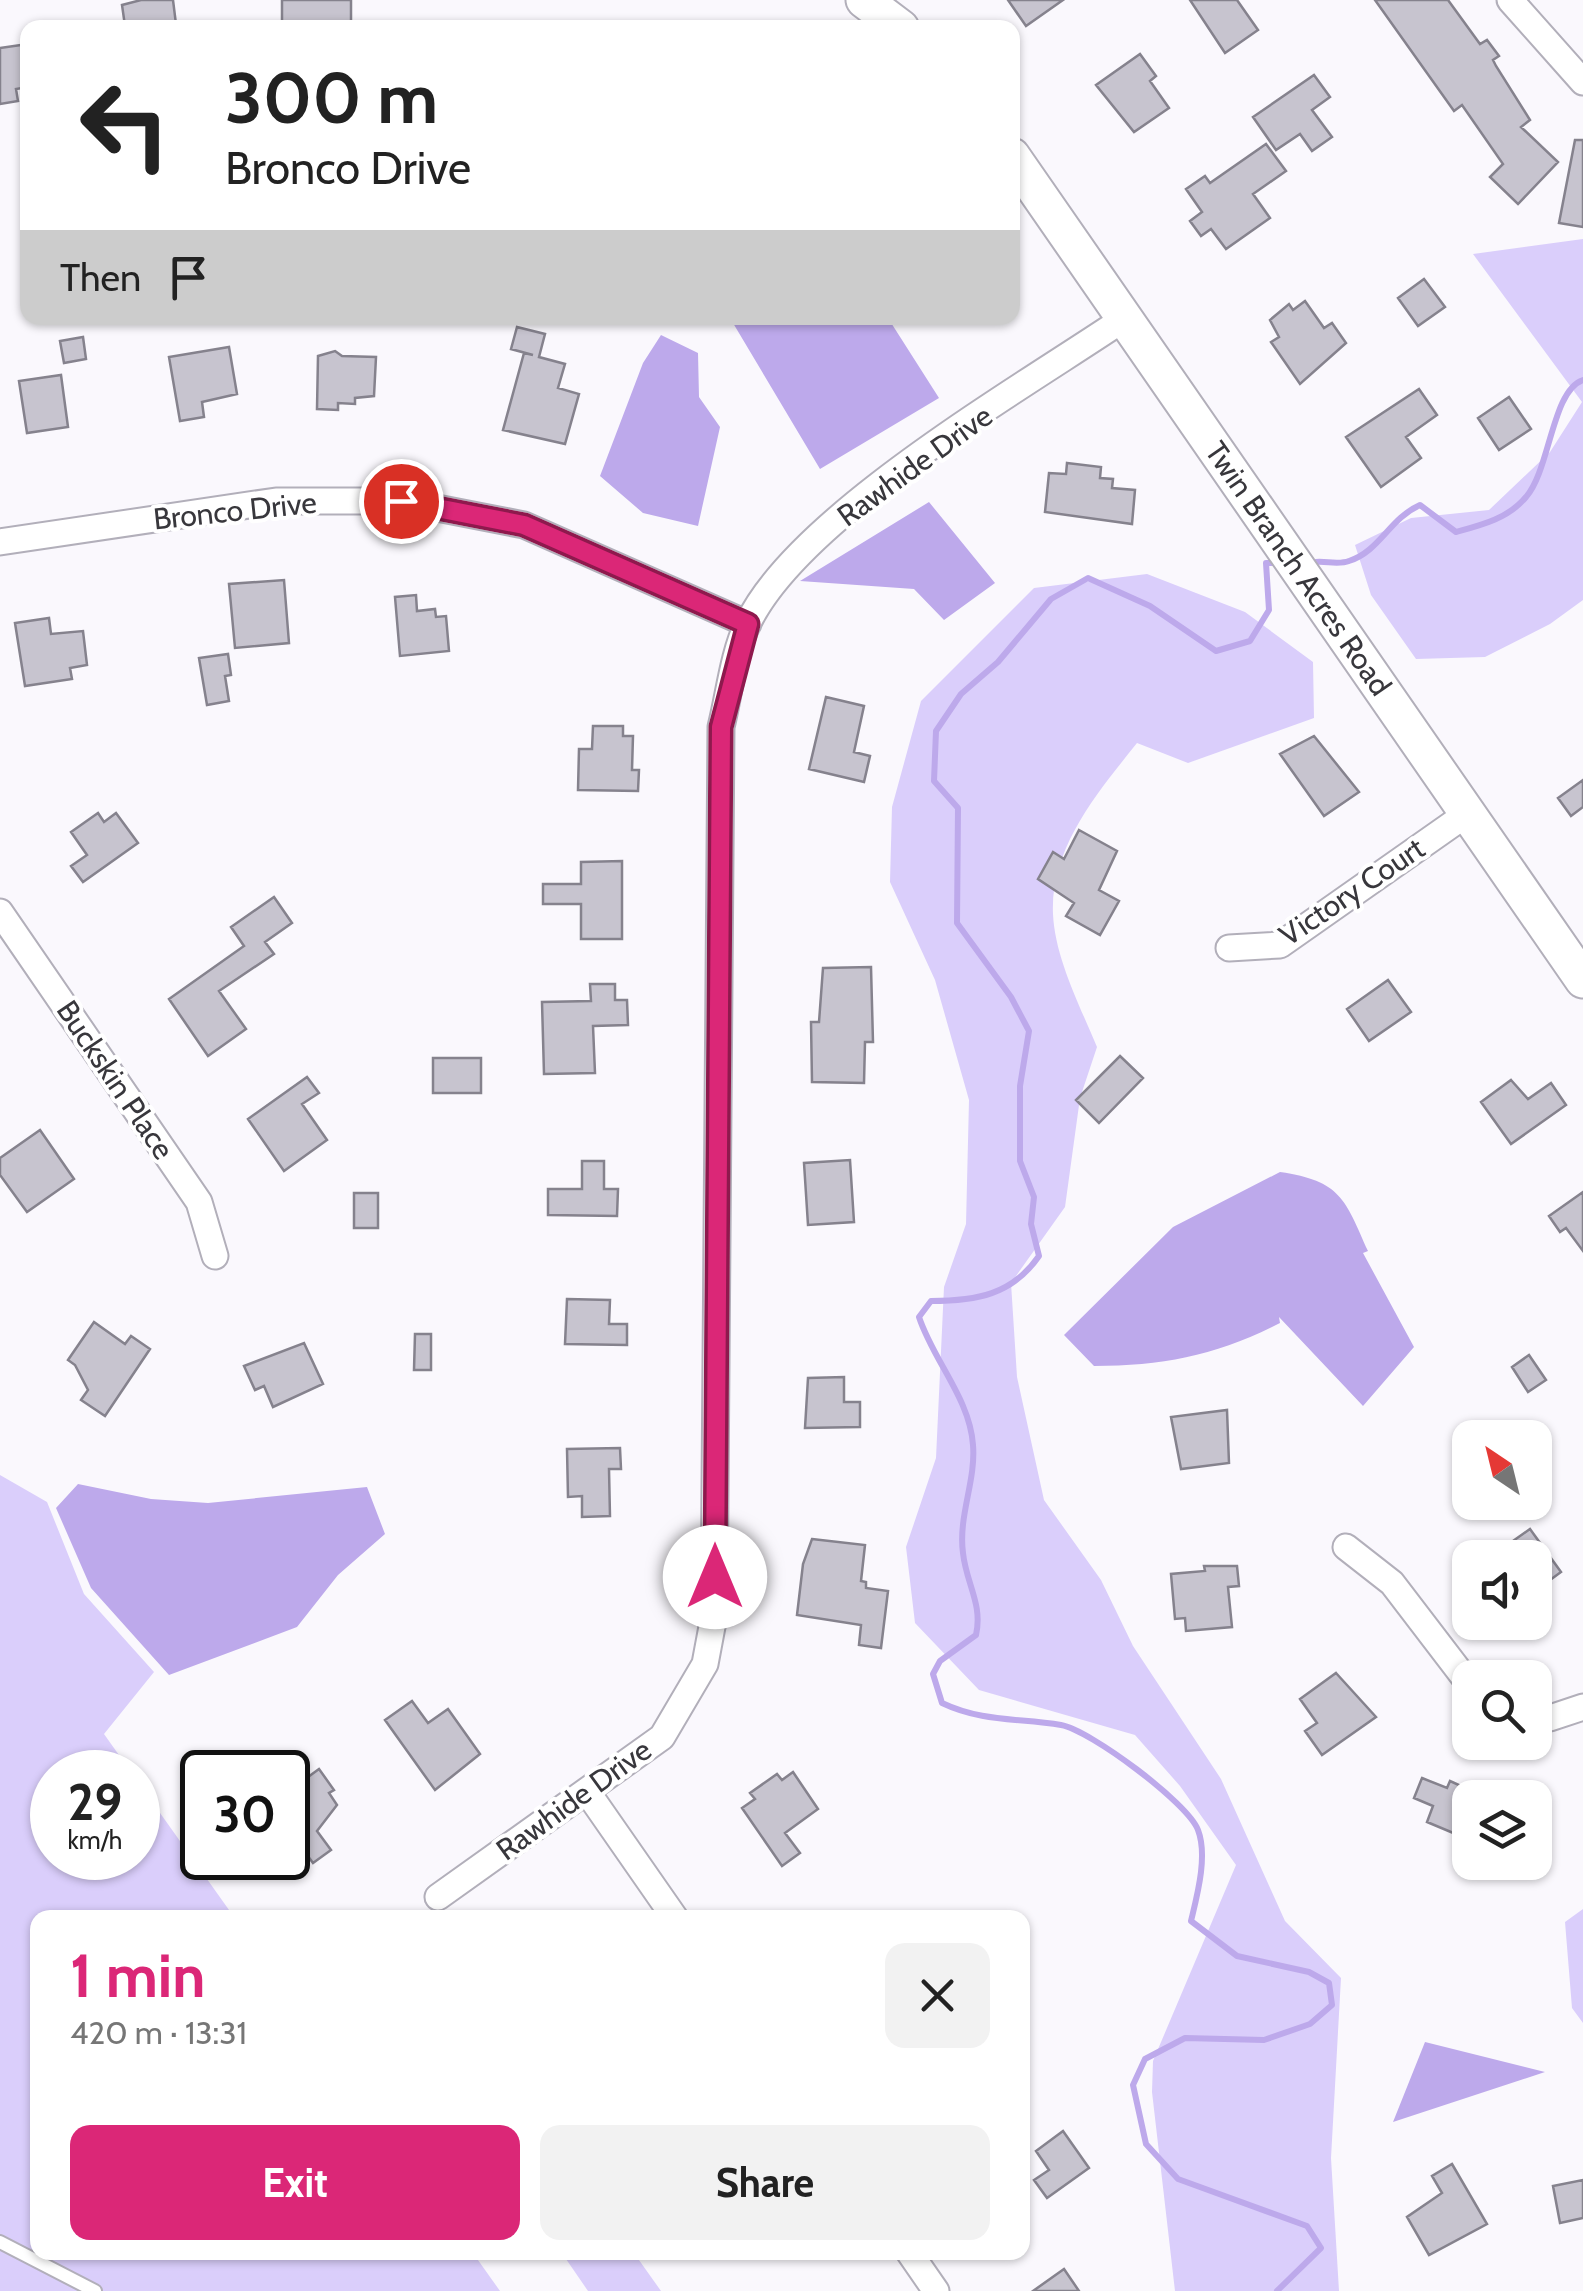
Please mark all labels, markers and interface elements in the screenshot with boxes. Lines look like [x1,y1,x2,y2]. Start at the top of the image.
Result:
text: 300 m [225,55,438,141]
icon: left [60,60,190,190]
text: Bronco Drive [225,141,471,195]
icon: arrive [161,250,216,305]
text: Then [60,254,141,301]
street label: Rawhide Drive [830,397,999,534]
street label: Twin Branch Acres Road [1197,434,1399,703]
pin [359,459,444,544]
icon: arrive [374,474,429,529]
street label: Bronco Drive [151,484,318,537]
street label: Victory Court [1272,829,1431,954]
street label: Buckskin Place [49,993,182,1166]
north arrow [1452,1420,1552,1520]
map controls [1452,1420,1552,1880]
position arrow [663,1525,767,1629]
button: sound [1452,1540,1552,1640]
button: search [1452,1660,1552,1760]
street label: Rawhide Drive [489,1731,658,1868]
speed limit sign: 30 [180,1750,310,1880]
text: 29 [68,1772,122,1833]
button: layers [1452,1780,1552,1880]
text: km/h [68,1825,122,1855]
text: 1 min [70,1939,205,2012]
button: close [885,1943,990,2048]
text: 420 m · 13:31 [70,2013,247,2052]
button: Exit [70,2125,520,2240]
button: Share [540,2125,990,2240]

